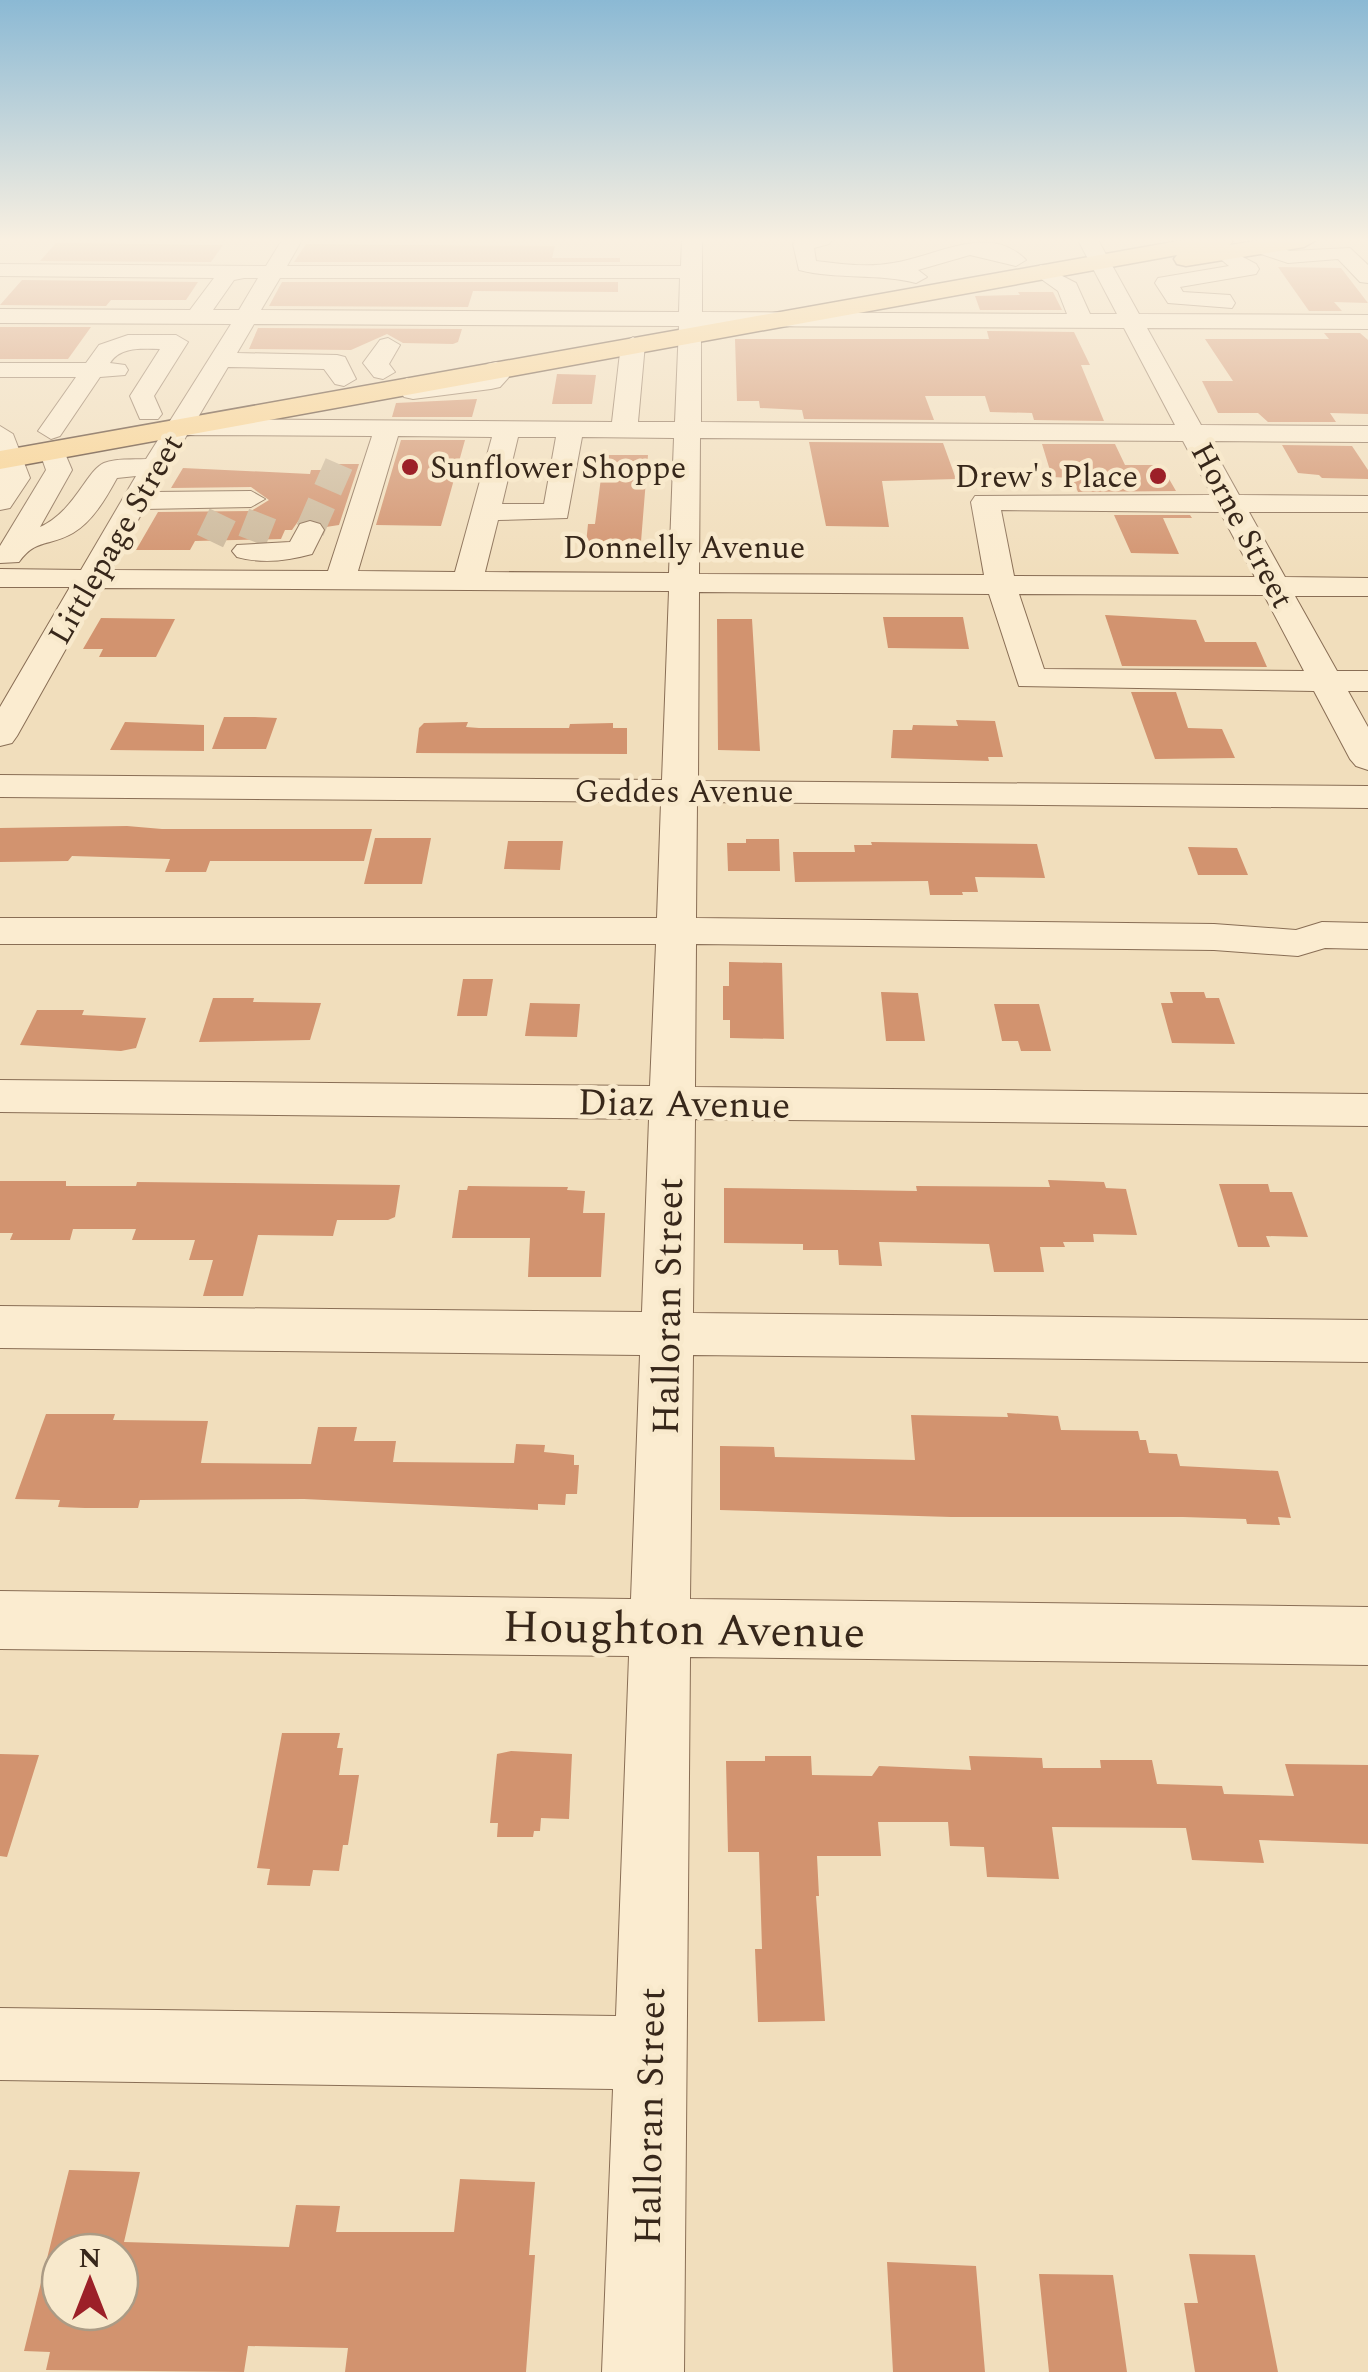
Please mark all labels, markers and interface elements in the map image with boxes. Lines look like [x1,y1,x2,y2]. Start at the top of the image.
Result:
street label: Littlepage Street [36,425,197,654]
street label: Horne Street [1177,434,1306,618]
place label: Sunflower Shoppe [430,444,686,493]
place label: Drew's Place [955,453,1138,502]
marker: Sunflower Shoppe [399,456,421,478]
marker: Drew's Place [1147,465,1169,487]
street label: Donnelly Avenue [563,524,805,573]
street label: Geddes Avenue [575,768,793,817]
street label: Diaz Avenue [577,1074,791,1136]
street label: Halloran Street [638,1177,700,1435]
street label: Houghton Avenue [502,1593,866,1668]
street label: Halloran Street [620,1987,682,2245]
north arrow [40,2232,140,2332]
text: N [79,2237,101,2280]

